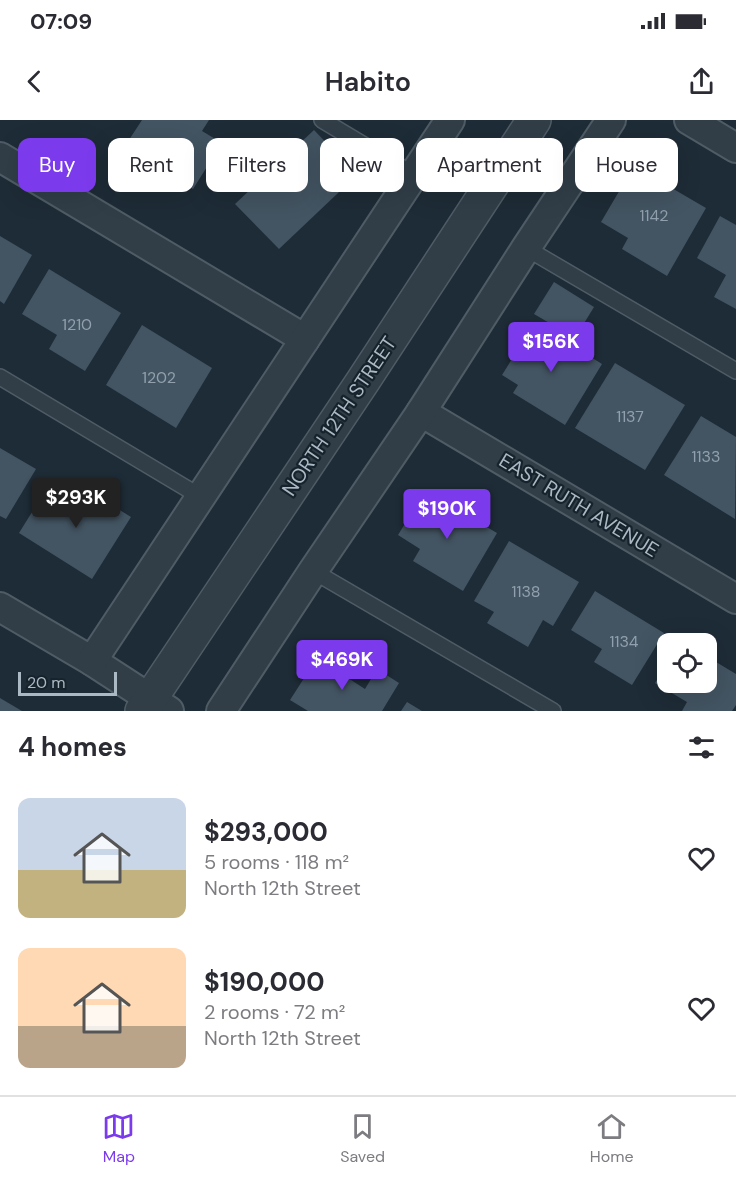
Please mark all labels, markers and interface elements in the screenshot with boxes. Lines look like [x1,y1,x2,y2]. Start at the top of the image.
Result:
text: 07:09 [30,7,92,36]
text: Habito [325,64,411,99]
icon: back [18,65,51,98]
icon: share [685,65,718,98]
chip: Buy [18,138,96,192]
chip: Rent [108,138,194,192]
chip: Filters [206,138,308,192]
chip: New [320,138,404,192]
chip: Apartment [416,138,563,192]
chip: House [575,138,678,192]
house number: 1142 [640,205,668,226]
house number: 1210 [62,314,92,335]
pin: $156K [509,322,593,373]
text: $156K [522,328,580,354]
street label: NORTH 12TH STREET [276,331,402,501]
house number: 1202 [142,367,176,388]
house number: 1137 [616,406,644,427]
house number: 1133 [692,446,720,467]
street label: EAST RUTH AVENUE [494,447,664,563]
pin: $293K [34,478,118,529]
text: $293K [45,484,107,510]
pin: $190K [405,489,489,540]
text: $190K [417,495,477,521]
house number: 1138 [511,581,541,602]
house number: 1134 [609,631,639,652]
map controls [657,633,717,693]
button: locate [657,633,717,693]
pin: $469K [300,640,384,691]
text: $469K [310,646,374,672]
scale bar [18,669,117,696]
text: 20 m [27,672,66,693]
text: 4 homes [18,730,127,764]
icon: filters [685,731,718,764]
text: $293,000 [204,815,328,849]
icon: home [66,822,138,894]
icon: heart [685,842,718,875]
text: 5 rooms · 118 m² [204,849,349,875]
text: North 12th Street [204,875,361,901]
text: $190,000 [204,965,325,999]
icon: home [66,972,138,1044]
icon: heart [685,992,718,1025]
text: 2 rooms · 72 m² [204,999,345,1025]
text: North 12th Street [204,1025,361,1051]
tab: Map [102,1110,135,1167]
tab: Saved [340,1110,385,1167]
tab: Home [590,1110,634,1167]

